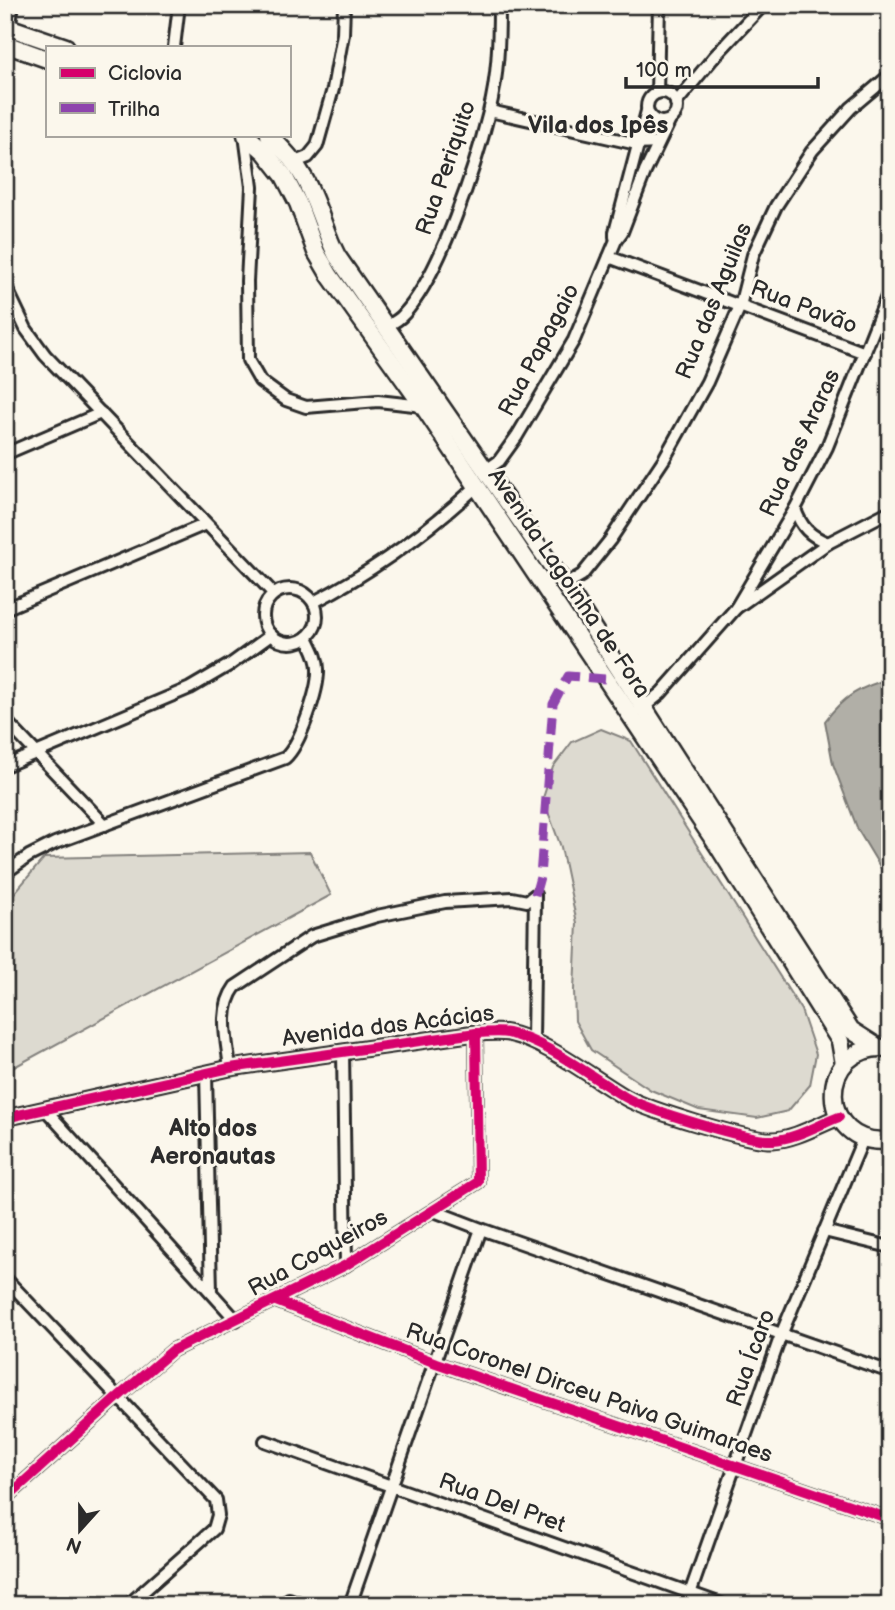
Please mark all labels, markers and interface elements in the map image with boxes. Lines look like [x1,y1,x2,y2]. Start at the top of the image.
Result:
legend [46,46,290,136]
scale bar [626,46,818,90]
text: 100 m [636,58,692,83]
text: Ciclovia [108,61,182,86]
text: Trilha [108,97,160,122]
street label: Rua Periquito [410,97,482,239]
district label: Vila dos Ipês [528,111,668,140]
street label: Rua das Aguilas [670,219,758,383]
street label: Rua Pavão [747,274,861,340]
street label: Rua Papagaio [492,279,586,421]
street label: Rua das Araras [754,365,846,521]
street label: Avenida Lagoinha de Fora [482,463,656,703]
street label: Avenida das Acácias [280,999,496,1053]
district label: Alto dos Aeronautas [149,1114,276,1171]
street label: Rua Coqueiros [243,1203,393,1303]
street label: Rua Ícaro [720,1305,782,1411]
street label: Rua Coronel Dirceu Paiva Guimaraes [402,1317,776,1469]
street label: Rua Del Pret [435,1467,569,1539]
north arrow [46,1494,116,1564]
text: N [64,1531,85,1558]

